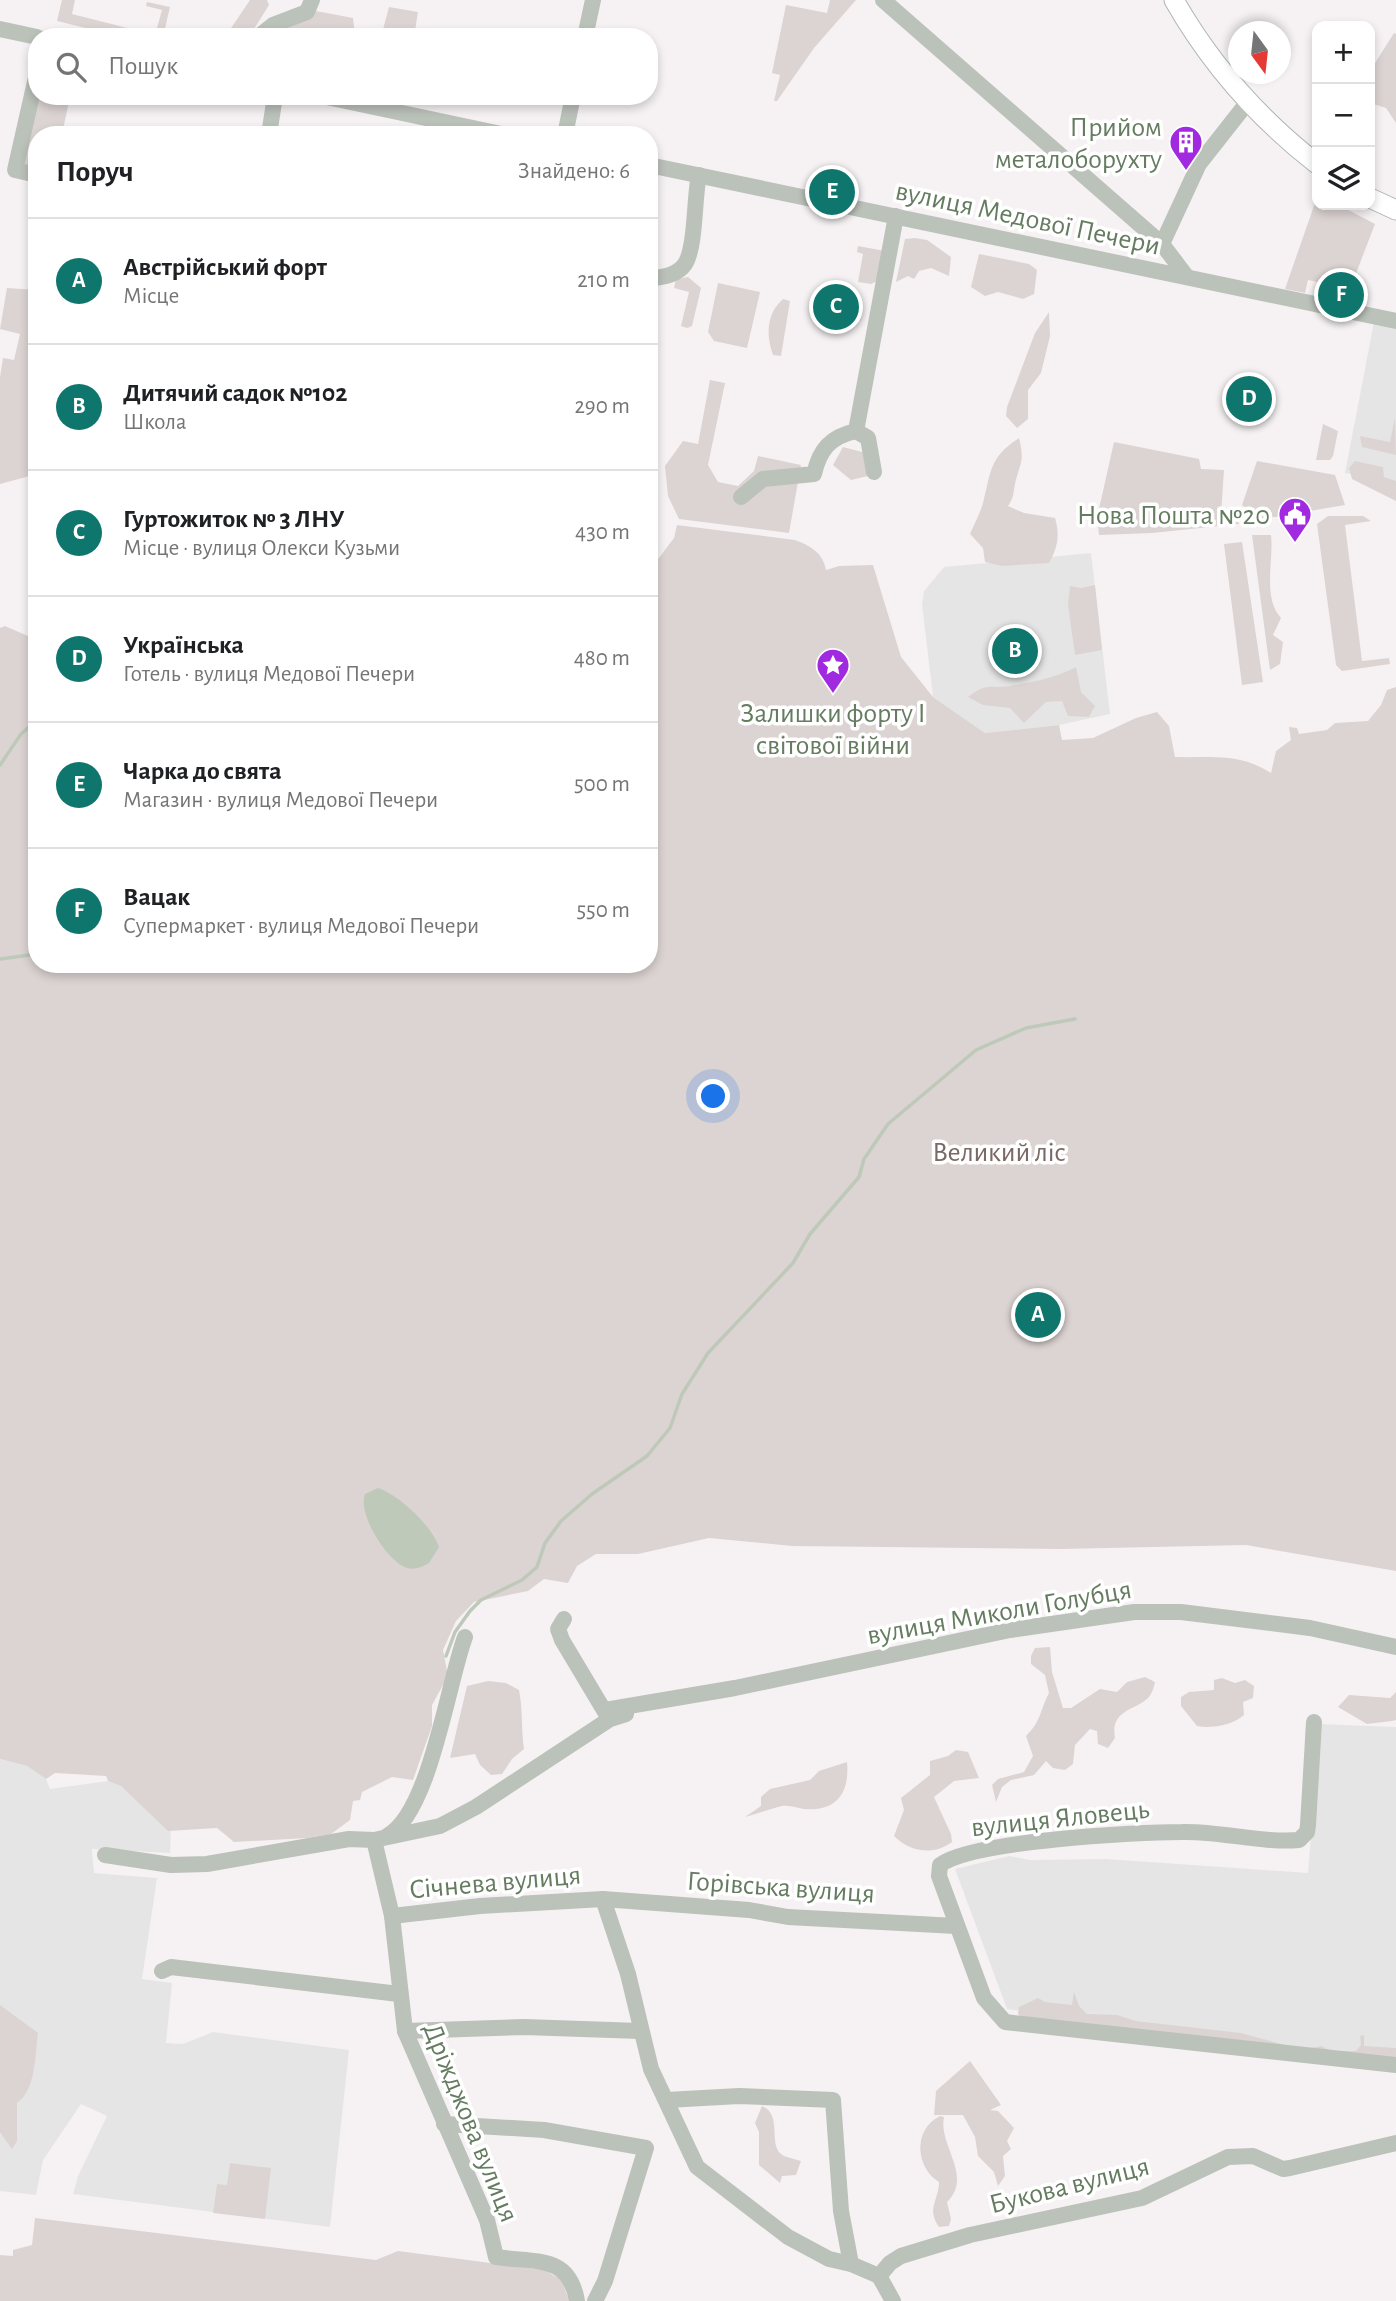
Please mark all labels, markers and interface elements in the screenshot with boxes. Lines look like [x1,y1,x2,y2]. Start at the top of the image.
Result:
north arrow [1228,21,1291,84]
map controls [1312,21,1375,210]
button: + [1312,21,1375,84]
search box [28,28,658,105]
icon: search [52,48,90,86]
text: Пошук [108,53,178,79]
button: − [1312,84,1375,147]
place label: Прийом металоборухту [995,114,1162,174]
building icon: Прийом металоборухту [1167,123,1205,172]
button: layers [1312,147,1375,210]
text: Поруч [56,157,134,187]
text: Знайдено: 6 [518,160,630,183]
pin: E [809,166,855,218]
street label: вулиця Медової Печери [893,177,1163,261]
text: Австрійський форт [123,254,327,280]
text: A [72,269,86,292]
text: 210 m [577,269,630,292]
pin: F [1318,269,1364,321]
pin: C [813,281,859,333]
text: Місце [123,285,179,308]
pin: D [1226,373,1272,425]
text: Дитячий садок №102 [123,380,348,406]
text: B [72,395,86,418]
text: 290 m [574,395,630,418]
text: Школа [123,411,187,434]
public building icon: Нова Пошта №20 [1276,495,1314,544]
place label: Нова Пошта №20 [1077,502,1270,530]
text: Гуртожиток № 3 ЛНУ [123,506,345,532]
text: C [73,521,85,544]
text: 430 m [575,521,630,544]
text: Місце · вулиця Олекси Кузьми [123,537,400,560]
pin: B [992,625,1038,677]
text: Українська [123,632,244,658]
place icon: Залишки форту І світової війни [814,646,852,695]
text: D [71,647,87,670]
text: 480 m [574,647,630,670]
text: Готель · вулиця Медової Печери [123,663,415,686]
place label: Залишки форту І світової війни [740,700,926,760]
text: Чарка до свята [123,758,281,784]
text: E [73,773,85,796]
text: 500 m [574,773,630,796]
text: Магазин · вулиця Медової Печери [123,789,438,812]
text: Вацак [123,884,190,910]
text: F [74,899,84,922]
text: 550 m [576,899,630,922]
text: Супермаркет · вулиця Медової Печери [123,915,479,938]
your location [696,1079,730,1113]
park label: Великий ліс [932,1139,1066,1167]
pin: A [1015,1289,1061,1341]
street label: вулиця Миколи Голубця [865,1576,1134,1650]
street label: вулиця Яловець [970,1796,1151,1842]
street label: Січнева вулиця [408,1862,582,1904]
street label: Горівська вулиця [686,1867,876,1909]
street label: Дріжджова вулиця [417,2019,523,2226]
street label: Букова вулиця [987,2153,1152,2219]

